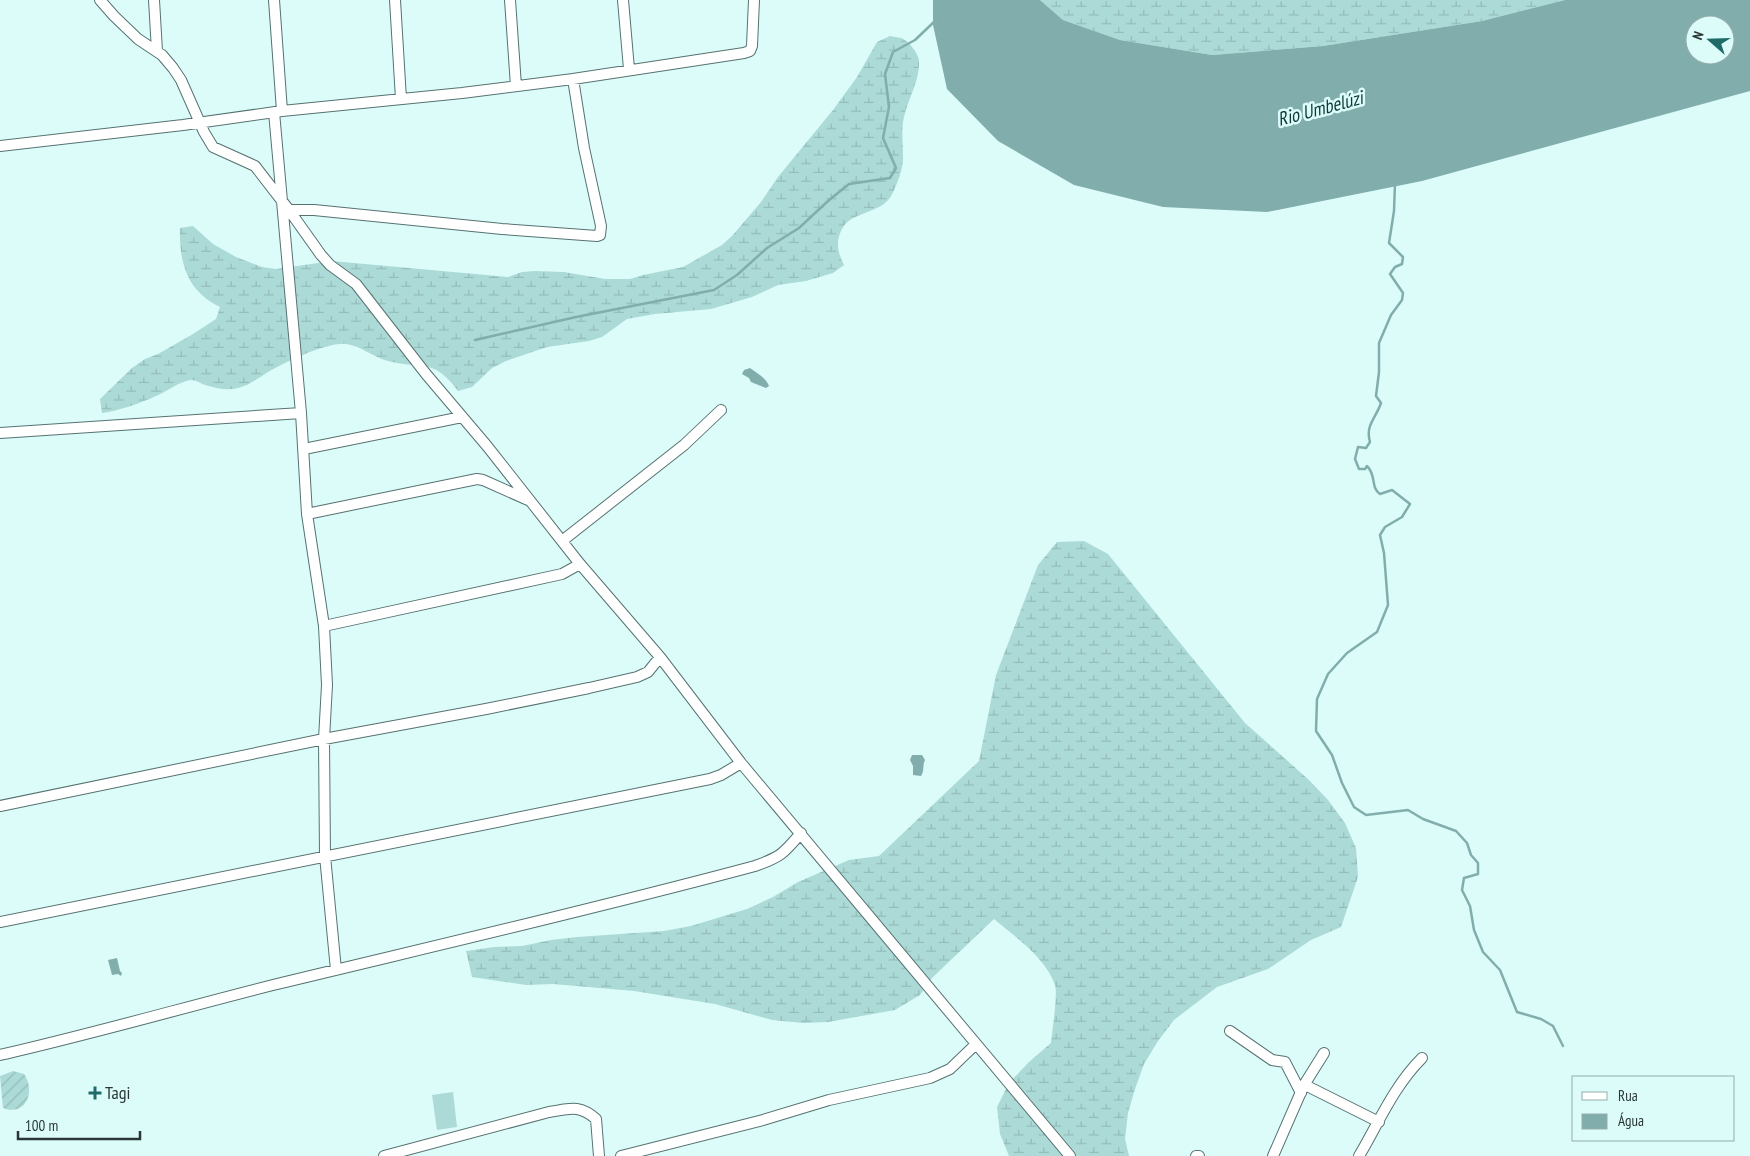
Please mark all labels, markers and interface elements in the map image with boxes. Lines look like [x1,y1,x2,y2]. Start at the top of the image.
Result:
north arrow [1685,15,1735,65]
text: N [1688,29,1708,42]
water label: Rio Umbelúzi [1275,84,1368,131]
legend [1572,1076,1735,1141]
place label: Tagi [105,1081,130,1104]
text: Rua [1618,1086,1638,1105]
marker: Tagi [89,1087,101,1099]
scale bar [18,1108,140,1140]
text: Água [1618,1111,1644,1130]
text: 100 m [25,1116,58,1135]

